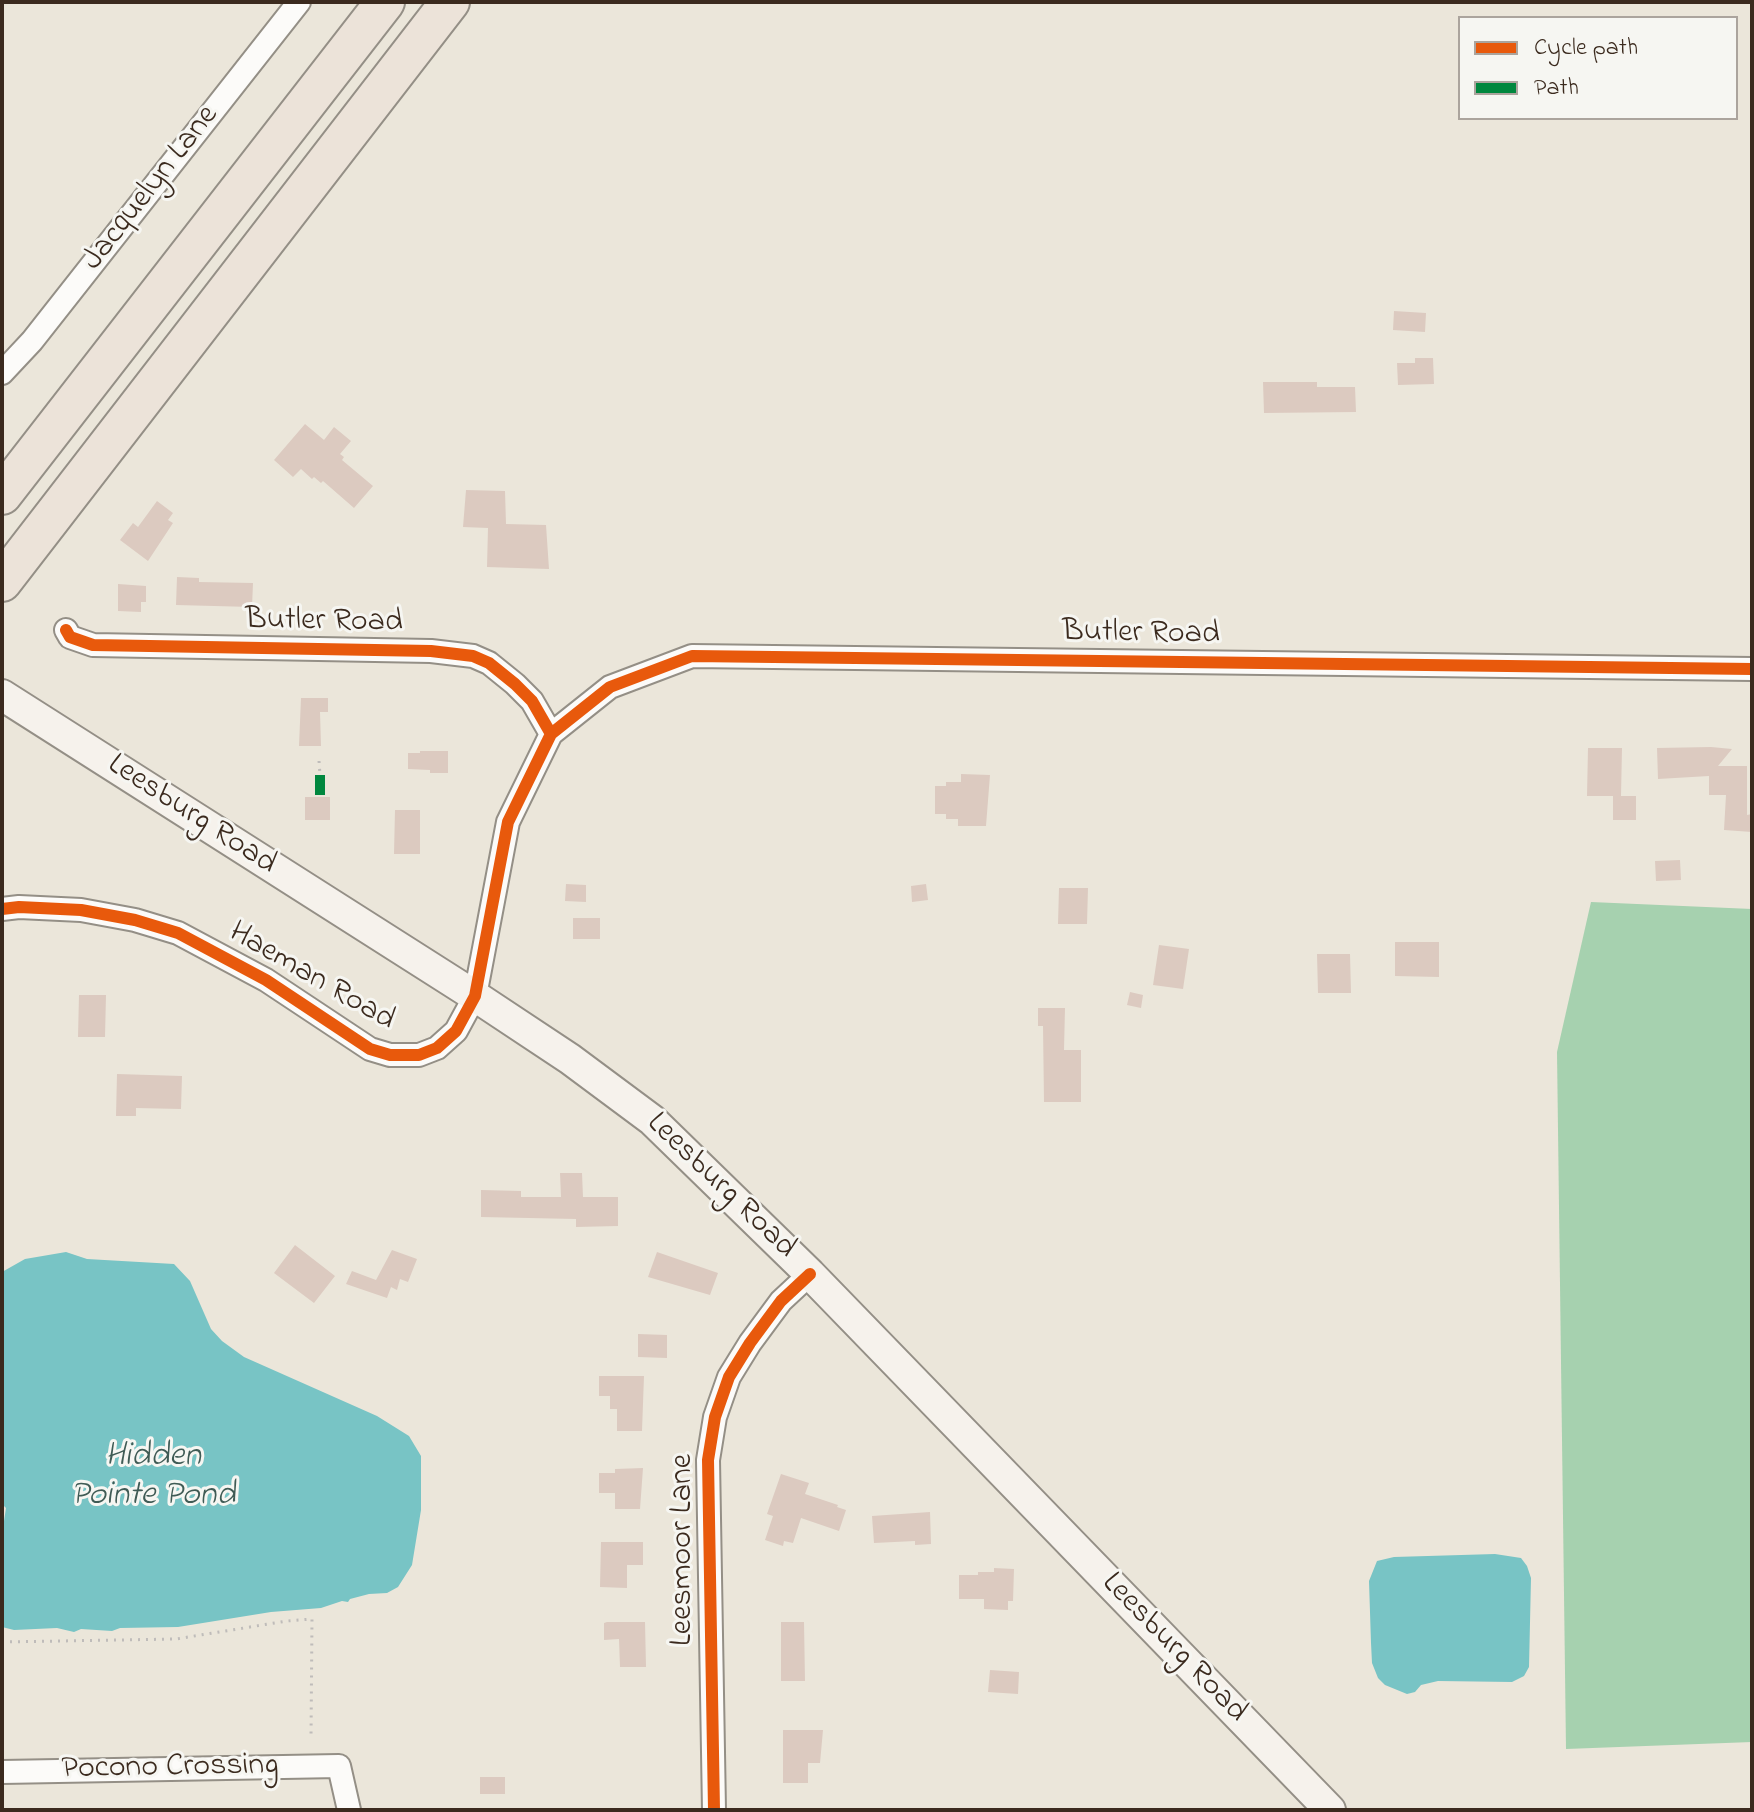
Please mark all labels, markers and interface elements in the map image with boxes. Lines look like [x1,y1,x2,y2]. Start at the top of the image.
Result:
legend [1458,16,1738,120]
text: Cycle path [1534,31,1638,66]
text: Path [1534,71,1579,106]
street label: Jacquelyn Lane [76,99,228,279]
street label: Butler Road [245,602,403,644]
street label: Butler Road [1062,614,1220,656]
street label: Leesburg Road [99,747,283,885]
street label: Haeman Road [221,915,401,1041]
street label: Leesburg Road [637,1106,803,1268]
water label: Hidden Pointe Pond [71,1438,235,1518]
street label: Leesmoor Lane [666,1454,704,1646]
street label: Leesburg Road [1092,1566,1254,1732]
street label: Pocono Crossing [61,1748,279,1790]

